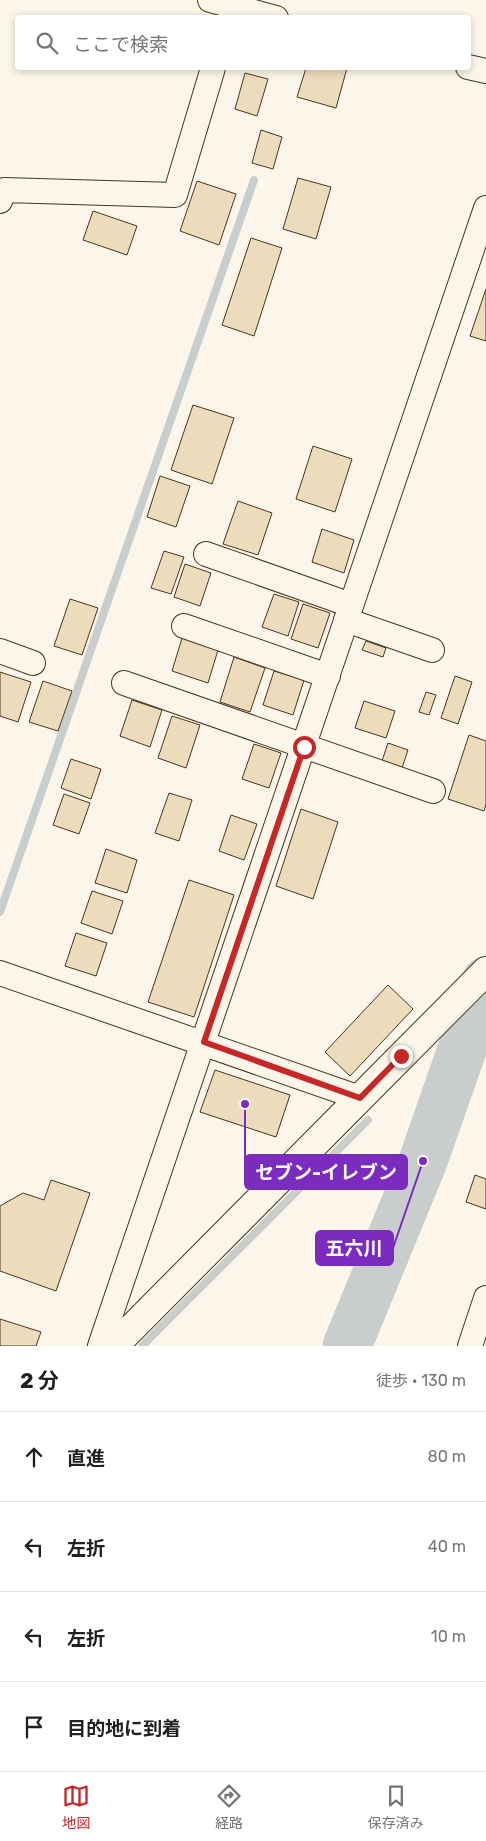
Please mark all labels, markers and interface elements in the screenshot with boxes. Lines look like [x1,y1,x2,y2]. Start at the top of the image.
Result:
search box [15,15,471,70]
icon: search [33,29,61,57]
text: ここで検索 [73,33,168,56]
route start [293,736,316,759]
route end [390,1045,413,1068]
callout: セブン-イレブン [245,1155,407,1189]
text: セブン-イレブン [255,1161,397,1184]
callout: 五六川 [316,1231,393,1265]
text: 五六川 [325,1237,383,1260]
text: 2 分 [20,1368,59,1393]
text: 徒歩 · 130 m [376,1371,466,1390]
icon: ahead [20,1443,48,1471]
text: 直進 [67,1447,105,1470]
text: 80 m [428,1447,466,1466]
icon: left [20,1533,48,1561]
text: 左折 [67,1537,105,1560]
text: 40 m [428,1537,466,1556]
icon: left [20,1623,48,1651]
text: 左折 [67,1627,105,1650]
text: 10 m [431,1627,466,1646]
icon: arrive [20,1713,48,1741]
text: 目的地に到着 [67,1717,181,1740]
tab: 地図 [62,1782,90,1832]
tab: 経路 [215,1782,243,1832]
tab: 保存済み [368,1782,424,1832]

